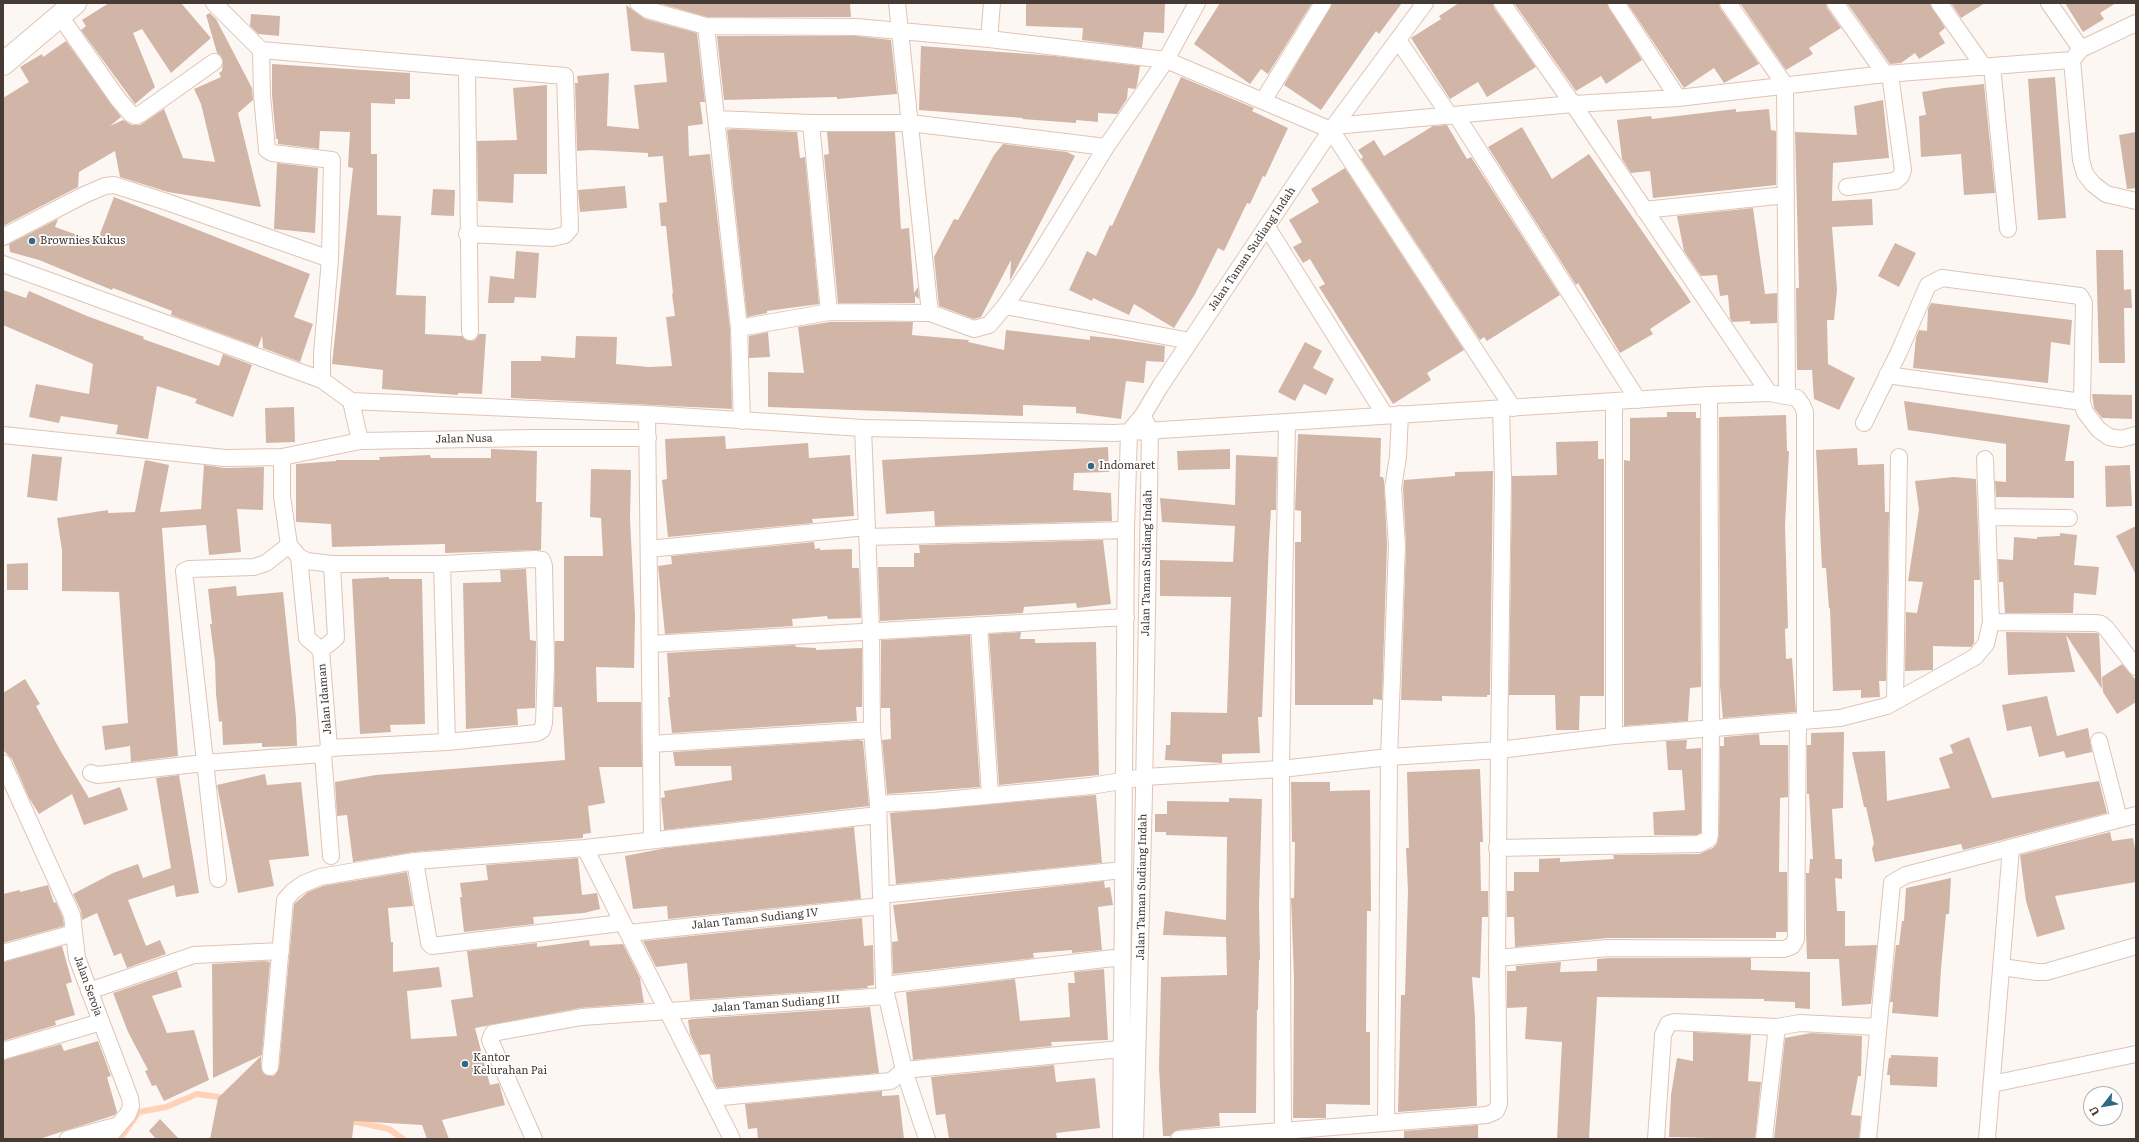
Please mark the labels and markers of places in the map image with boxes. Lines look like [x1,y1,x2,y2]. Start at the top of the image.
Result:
place label: Brownies Kukus [40,234,125,248]
marker: Brownies Kukus [27,236,37,246]
place label: Indomaret [1099,459,1155,473]
marker: Indomaret [1086,461,1096,471]
place label: Kantor Kelurahan Pai [473,1051,547,1077]
marker: Kantor Kelurahan Pai [460,1059,470,1069]

